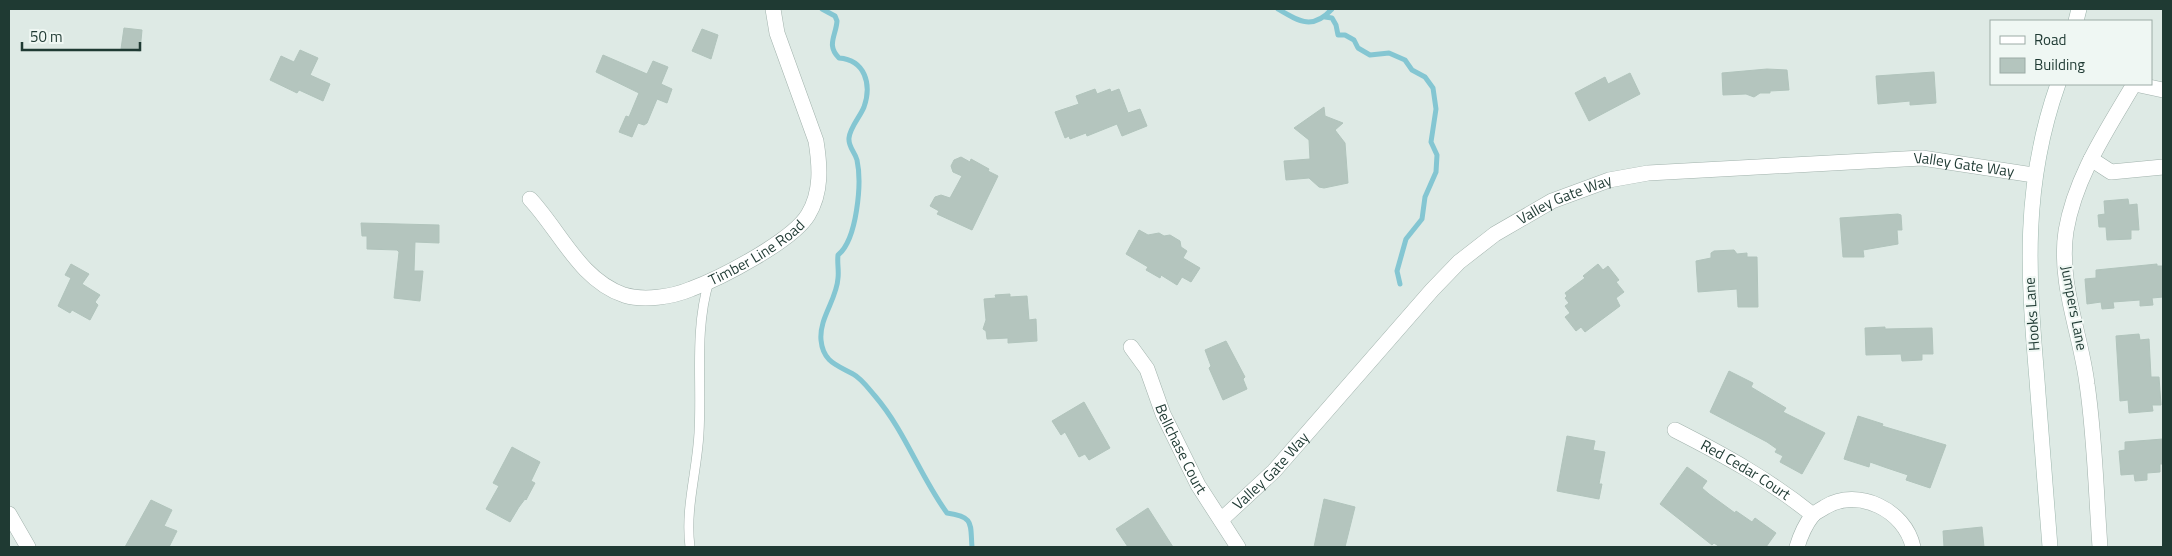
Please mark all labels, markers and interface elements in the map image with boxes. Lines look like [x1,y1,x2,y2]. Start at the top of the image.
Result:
scale bar [22,20,140,52]
legend [1990,20,2152,85]
text: 50 m [30,25,63,48]
text: Road [2034,28,2066,51]
text: Building [2034,53,2085,76]
street label: Valley Gate Way [1913,146,2016,183]
street label: Valley Gate Way [1513,168,1615,230]
street label: Timber Line Road [705,214,810,291]
street label: Jumpers Lane [2055,263,2094,352]
street label: Hooks Lane [2017,276,2046,352]
street label: Bellchase Court [1149,401,1213,499]
street label: Valley Gate Way [1227,427,1314,515]
street label: Red Cedar Court [1697,433,1796,506]

